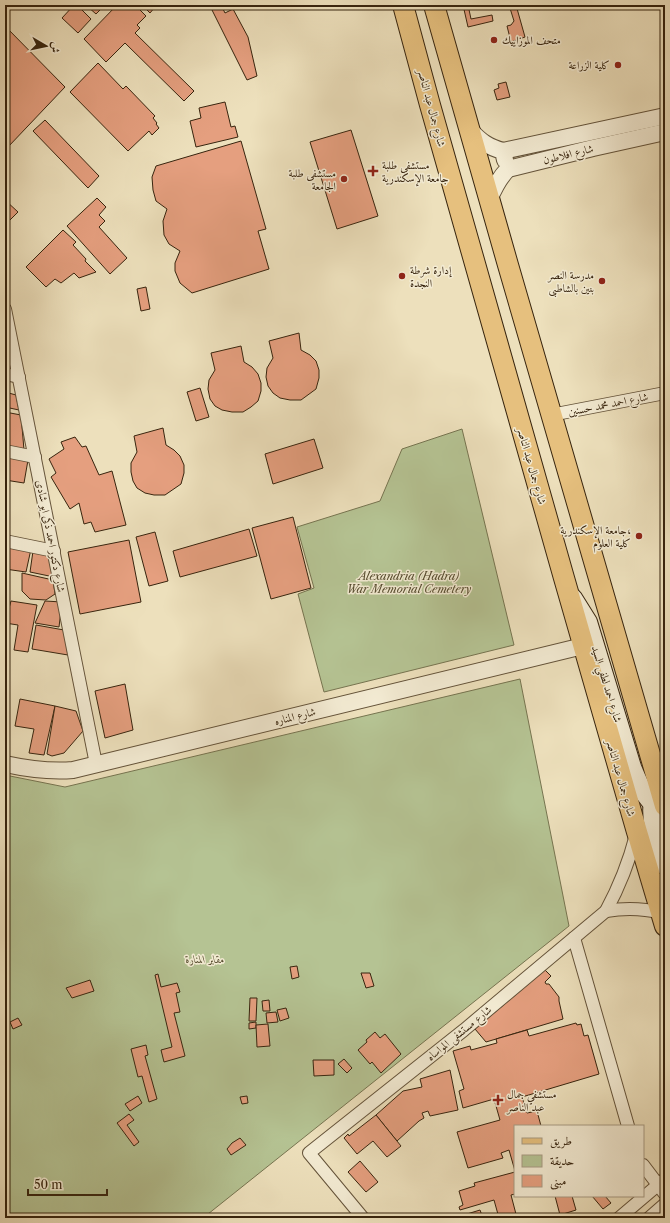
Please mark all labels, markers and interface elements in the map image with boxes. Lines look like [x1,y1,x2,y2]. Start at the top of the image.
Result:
north arrow [26,26,66,66]
place label: متحف الموزاييك [502,33,561,47]
marker: متحف الموزاييك [489,35,499,45]
text: ش [48,41,64,54]
place label: كلية الزراعة [568,58,610,72]
marker: كلية الزراعة [613,60,623,70]
street label: شارع جمال عبد الناصر [412,67,449,149]
street label: شارع افلاطون [541,141,595,170]
place label: مستشفى طلبة جامعة الإسكندرية [382,158,449,187]
marker: مستشفى طلبة جامعة الإسكندرية [367,165,379,177]
place label: مستشفى طلبة الجامعة [288,166,336,193]
marker: مستشفى طلبة الجامعة [339,174,349,184]
place label: إدارة شرطة النجدة [410,263,452,290]
place label: مدرسة النصر بنين بالشاطبى [547,268,594,298]
marker: إدارة شرطة النجدة [397,271,407,281]
marker: مدرسة النصر بنين بالشاطبى [597,276,607,286]
street label: شارع احمد محمد حسنين [567,389,650,422]
street label: شارع جمال عبد الناصر [511,425,550,507]
street label: شارع دكتور احمد ذكى ابو شادى [30,479,69,594]
place label: جامعة الإسكندرية، كلية العلوم [560,523,631,553]
marker: جامعة الإسكندرية، كلية العلوم [634,531,644,541]
park label: Alexandria (Hadra) War Memorial Cemetery [347,569,472,596]
street label: شارع احمد لطفي السيد [585,644,625,725]
street label: شارع المناره [273,704,318,731]
street label: شارع جمال عبد الناصر [600,737,639,819]
park label: مقابر المنارة [184,952,225,966]
street label: شارع مستشفى المواساه [424,1003,496,1066]
place label: مستشفي جمال عبد الناصر [506,1087,557,1115]
marker: مستشفي جمال عبد الناصر [492,1094,504,1106]
legend [514,1125,644,1197]
text: طريق [550,1133,572,1149]
text: حديقة [550,1153,574,1169]
scale bar [28,1171,107,1197]
text: مبنى [550,1173,566,1190]
text: 50 m [34,1177,63,1192]

